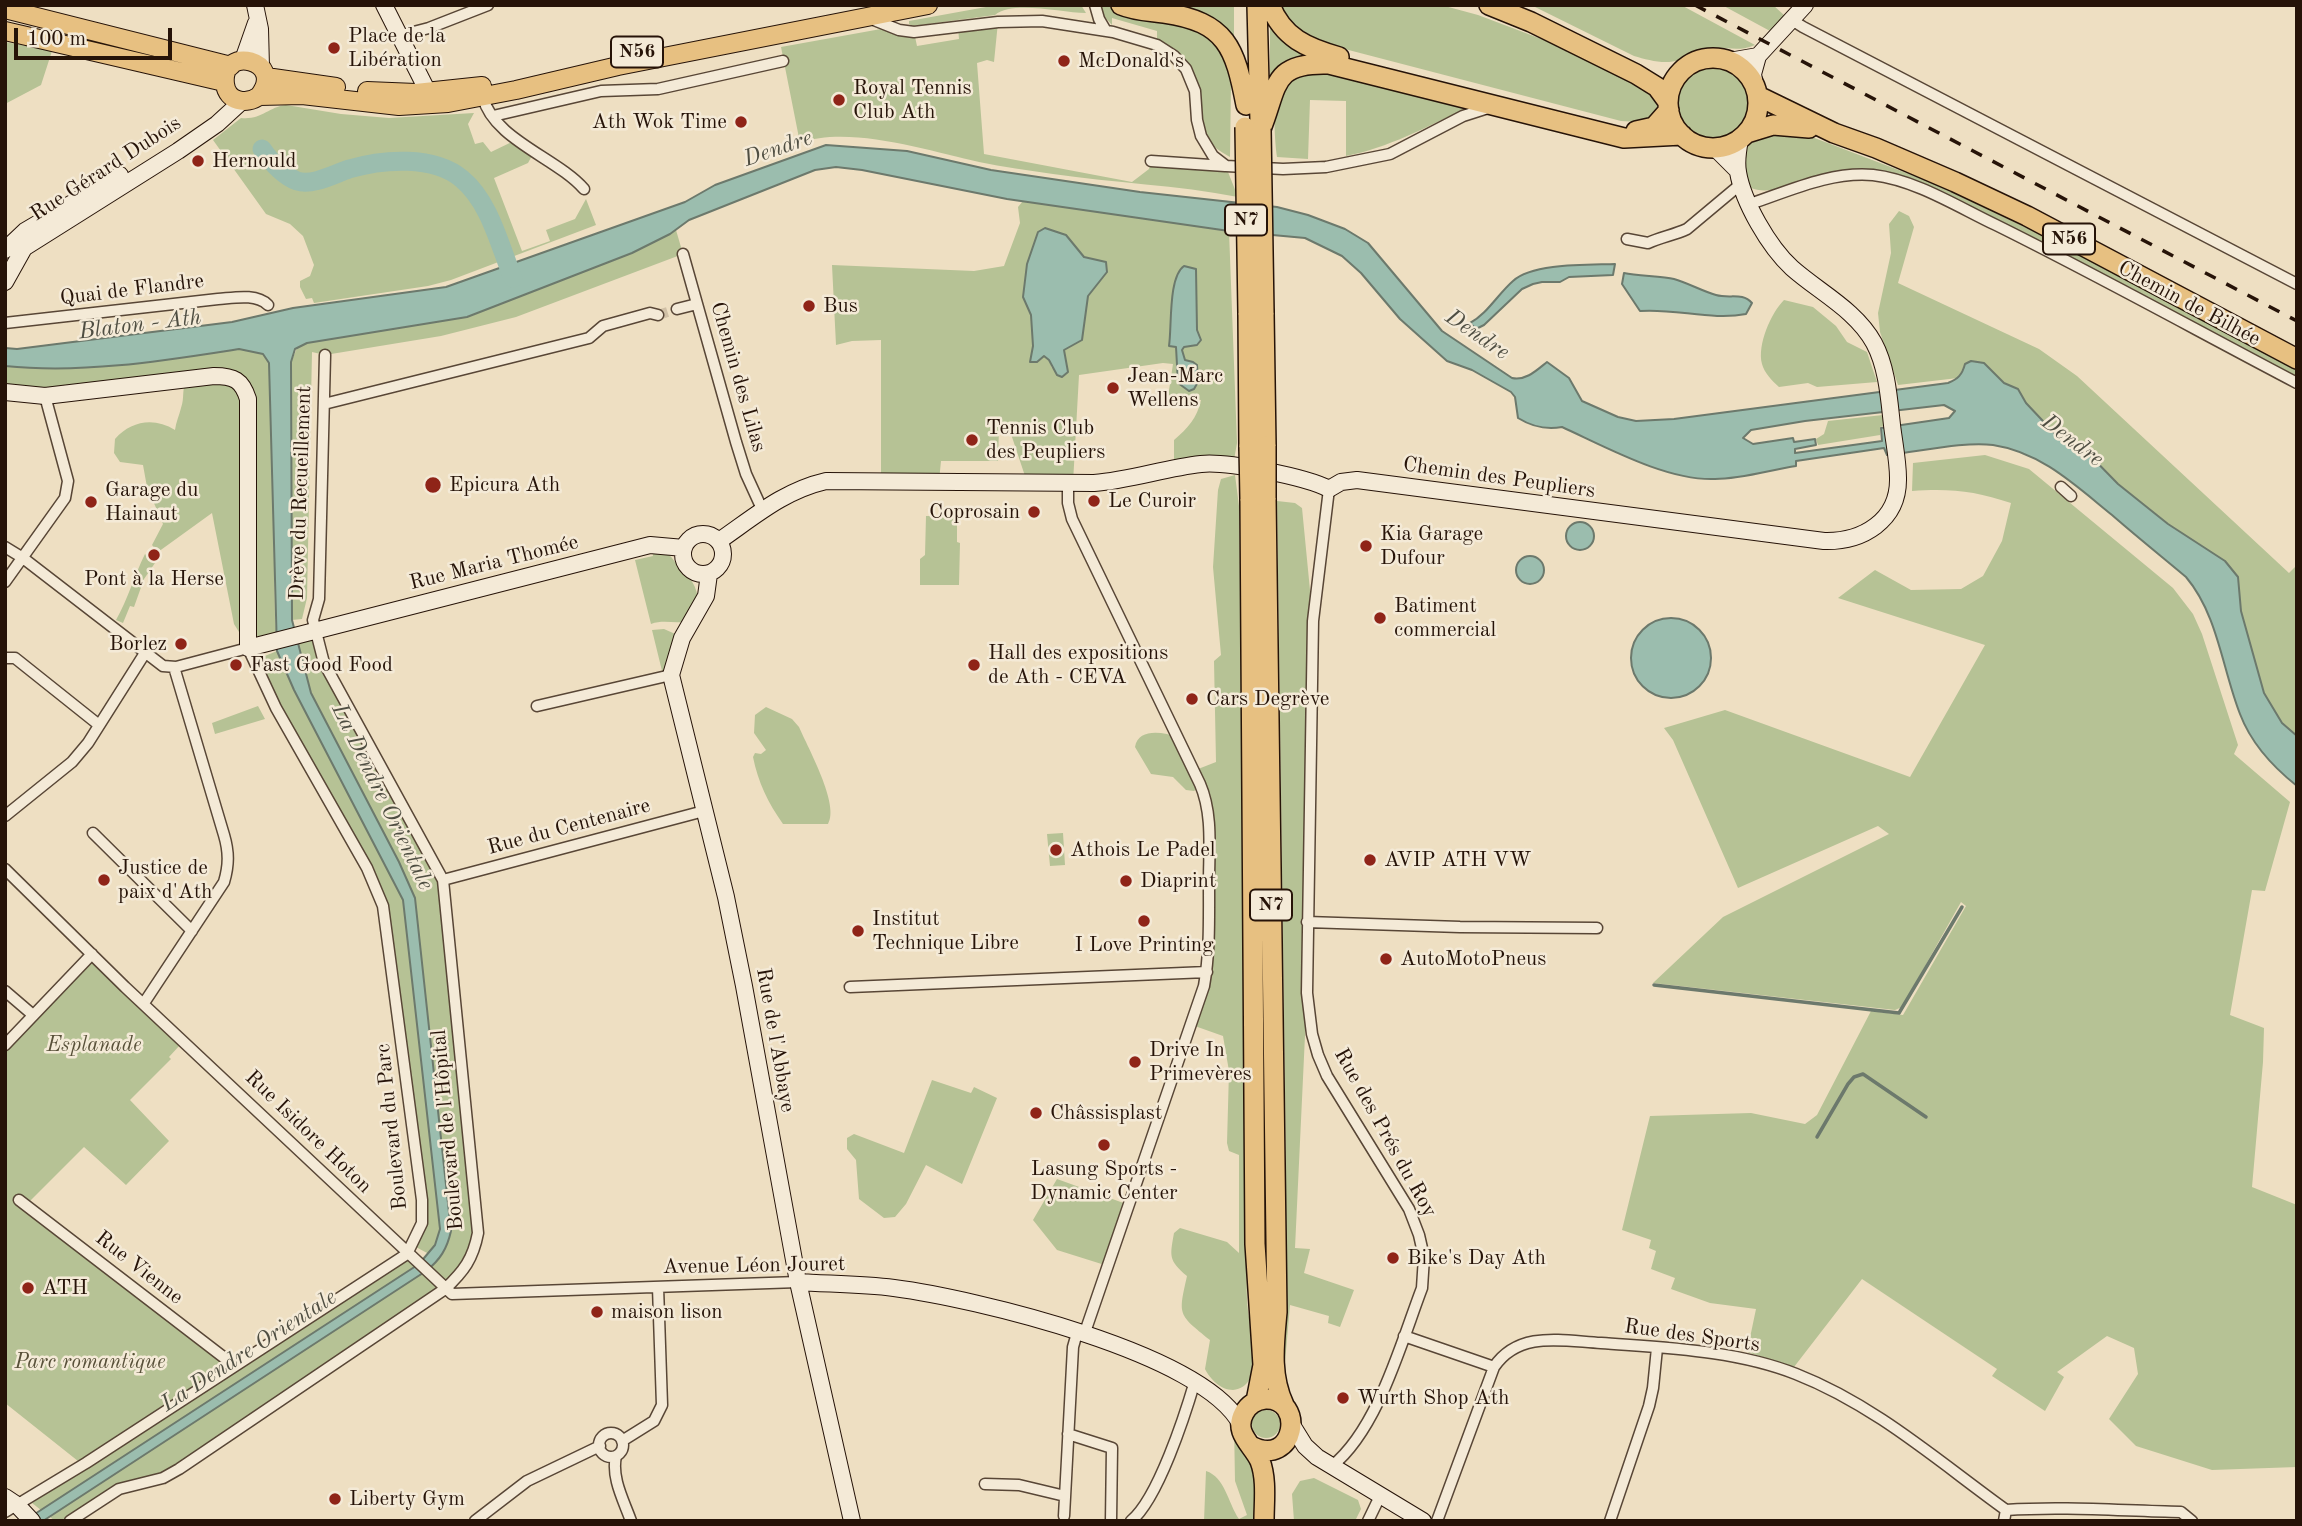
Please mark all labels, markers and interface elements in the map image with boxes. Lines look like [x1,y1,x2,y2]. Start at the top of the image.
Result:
scale bar [18,14,175,58]
place label: Place de la Libération [348,23,446,73]
text: 100 m [27,29,86,50]
road number: N56 [611,36,663,68]
marker: Place de la Libération [326,40,342,56]
place label: McDonald's [1078,48,1184,74]
marker: McDonald's [1056,53,1072,69]
place label: Royal Tennis Club Ath [853,75,972,125]
marker: Royal Tennis Club Ath [831,92,847,108]
place label: Ath Wok Time [592,109,727,135]
street label: Rue Gérard Dubois [26,111,186,227]
marker: Ath Wok Time [733,114,749,130]
water label: Dendre [740,124,816,174]
place label: Hernould [212,148,296,174]
marker: Hernould [190,153,206,169]
road number: N7 [1225,204,1267,235]
road number: N56 [2043,224,2095,255]
street label: Chemin de Bilhée [2113,256,2265,352]
street label: Quai de Flandre [58,269,206,311]
place label: Bus [823,293,858,319]
marker: Bus [801,298,817,314]
street label: Chemin des Lilas [704,299,772,455]
water label: Blaton - Ath [77,304,203,346]
water label: Dendre [1440,304,1514,366]
place label: Jean-Marc Wellens [1127,363,1223,413]
marker: Jean-Marc Wellens [1105,380,1121,396]
street label: Drève du Recueillement [285,385,317,601]
water label: Dendre [2035,409,2109,473]
place label: Tennis Club des Peupliers [986,415,1105,465]
marker: Tennis Club des Peupliers [964,432,980,448]
street label: Chemin des Peupliers [1401,452,1597,504]
place label: Epicura Ath [449,472,560,498]
marker: Epicura Ath [423,475,443,495]
place label: Garage du Hainaut [105,477,199,527]
place label: Le Curoir [1108,488,1196,514]
marker: Le Curoir [1086,493,1102,509]
marker: Garage du Hainaut [83,494,99,510]
place label: Coprosain [929,499,1020,525]
marker: Coprosain [1026,504,1042,520]
place label: Kia Garage Dufour [1380,521,1483,571]
street label: Rue Maria Thomée [407,530,581,596]
marker: Kia Garage Dufour [1358,538,1374,554]
marker: Pont à la Herse [146,547,162,563]
place label: Pont à la Herse [84,566,224,592]
place label: Batiment commercial [1394,593,1496,643]
marker: Batiment commercial [1372,610,1388,626]
place label: Borlez [109,631,167,657]
marker: Borlez [173,636,189,652]
place label: Hall des expositions de Ath - CEVA [988,640,1168,690]
place label: Fast Good Food [250,652,393,678]
marker: Fast Good Food [228,657,244,673]
marker: Hall des expositions de Ath - CEVA [966,657,982,673]
place label: Cars Degrève [1206,686,1329,712]
marker: Cars Degrève [1184,691,1200,707]
water label: La Dendre Orientale [325,699,439,895]
street label: Rue du Centenaire [485,793,653,861]
place label: Athois Le Padel [1070,837,1216,863]
marker: Athois Le Padel [1048,842,1064,858]
place label: AVIP ATH VW [1384,847,1532,873]
marker: AVIP ATH VW [1362,852,1378,868]
place label: Justice de paix d'Ath [118,855,213,905]
place label: Diaprint [1140,868,1216,894]
marker: Justice de paix d'Ath [96,872,112,888]
marker: Diaprint [1118,873,1134,889]
road number: N7 [1250,890,1292,920]
place label: Institut Technique Libre [872,906,1019,956]
marker: I Love Printing [1136,913,1152,929]
marker: Institut Technique Libre [850,923,866,939]
place label: I Love Printing [1074,932,1214,958]
place label: AutoMotoPneus [1400,946,1546,972]
marker: AutoMotoPneus [1378,951,1394,967]
street label: Rue de l'Abbaye [750,966,800,1114]
street label: Boulevard de l'Hôpital [427,1028,469,1232]
park label: Esplanade [46,1032,142,1058]
place label: Drive In Primevères [1149,1037,1252,1087]
street label: Boulevard du Parc [371,1042,413,1212]
street label: Rue des Prés du Roy [1328,1044,1442,1222]
marker: Drive In Primevères [1127,1054,1143,1070]
street label: Rue Isidore Hoton [239,1065,377,1199]
place label: Châssisplast [1050,1100,1162,1126]
marker: Châssisplast [1028,1105,1044,1121]
marker: Lasung Sports - Dynamic Center [1096,1137,1112,1153]
place label: Lasung Sports - Dynamic Center [1030,1156,1178,1206]
street label: Rue Vienne [90,1226,188,1310]
place label: Bike's Day Ath [1407,1245,1546,1271]
marker: Bike's Day Ath [1385,1250,1401,1266]
street label: Avenue Léon Jouret [663,1252,845,1280]
place label: ATH [42,1275,88,1301]
marker: ATH [20,1280,36,1296]
water label: La Dendre Orientale [156,1284,342,1418]
place label: maison lison [611,1299,723,1325]
marker: maison lison [589,1304,605,1320]
street label: Rue des Sports [1623,1314,1761,1358]
park label: Parc romantique [14,1349,166,1375]
place label: Wurth Shop Ath [1357,1385,1509,1411]
marker: Wurth Shop Ath [1335,1390,1351,1406]
place label: Liberty Gym [349,1486,465,1512]
marker: Liberty Gym [327,1491,343,1507]

